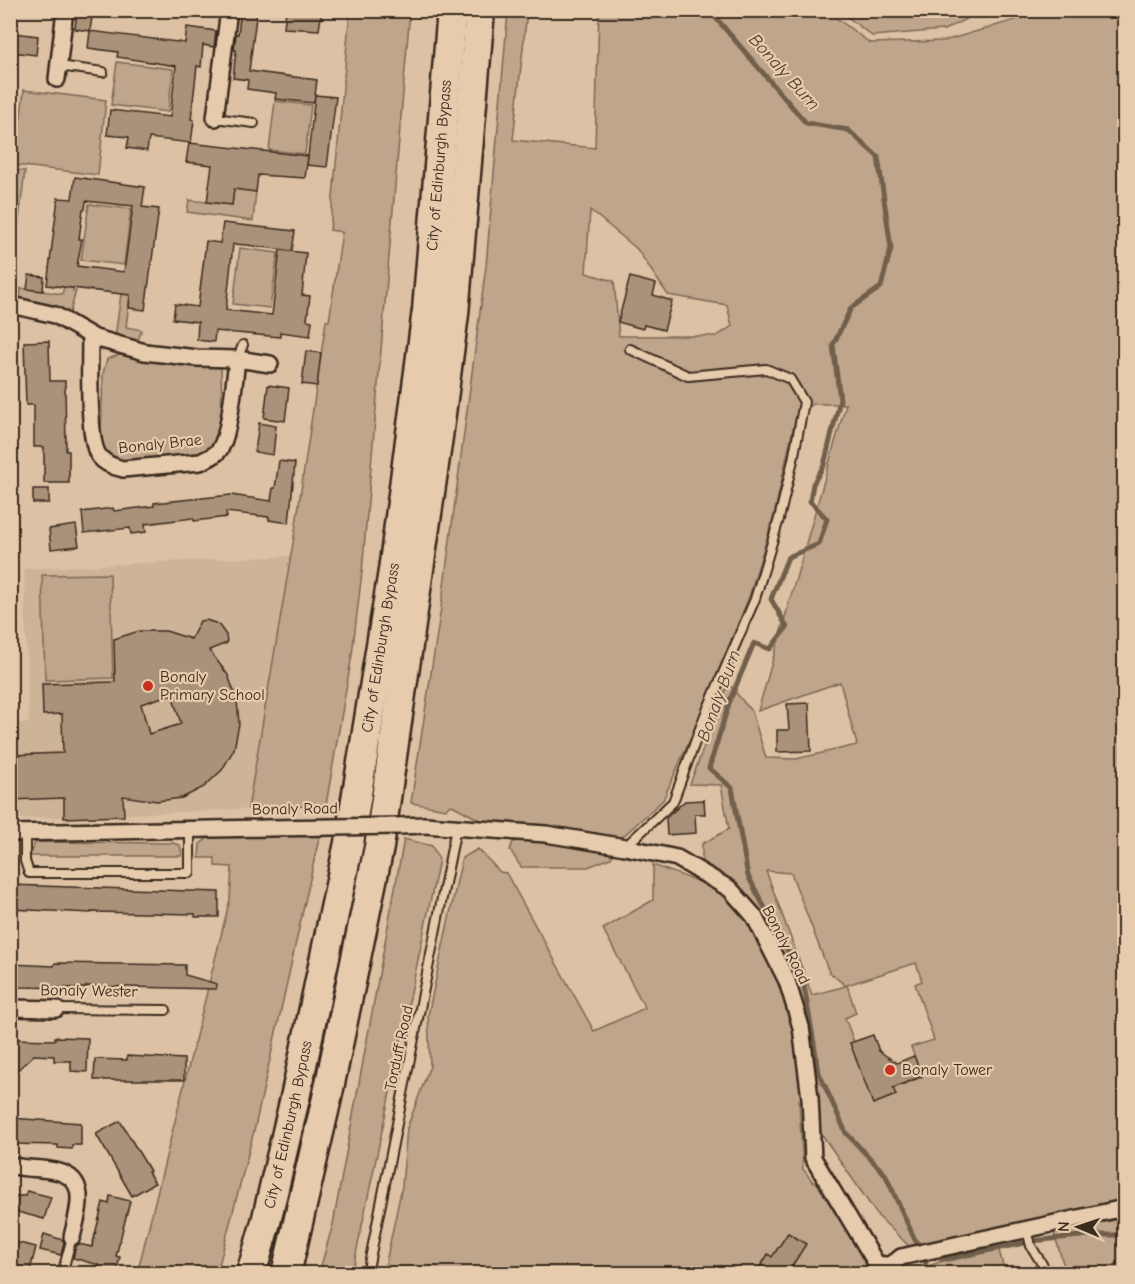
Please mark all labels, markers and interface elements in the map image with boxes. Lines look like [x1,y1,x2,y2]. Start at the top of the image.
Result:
water label: Bonaly Burn [744,29,824,115]
street label: City of Edinburgh Bypass [423,79,455,252]
street label: Bonaly Brae [117,431,203,457]
street label: City of Edinburgh Bypass [358,561,403,734]
water label: Bonaly Burn [693,647,745,745]
place label: Bonaly Primary School [160,668,265,704]
marker: Bonaly Primary School [141,679,155,693]
street label: Bonaly Road [252,799,338,819]
street label: Bonaly Road [758,903,814,987]
street label: Bonaly Wester [40,981,139,1001]
street label: Torduff Road [381,1004,417,1092]
street label: City of Edinburgh Bypass [260,1039,316,1210]
place label: Bonaly Tower [902,1061,993,1079]
marker: Bonaly Tower [883,1063,897,1077]
north arrow [1048,1197,1108,1257]
text: N [1055,1221,1073,1232]

